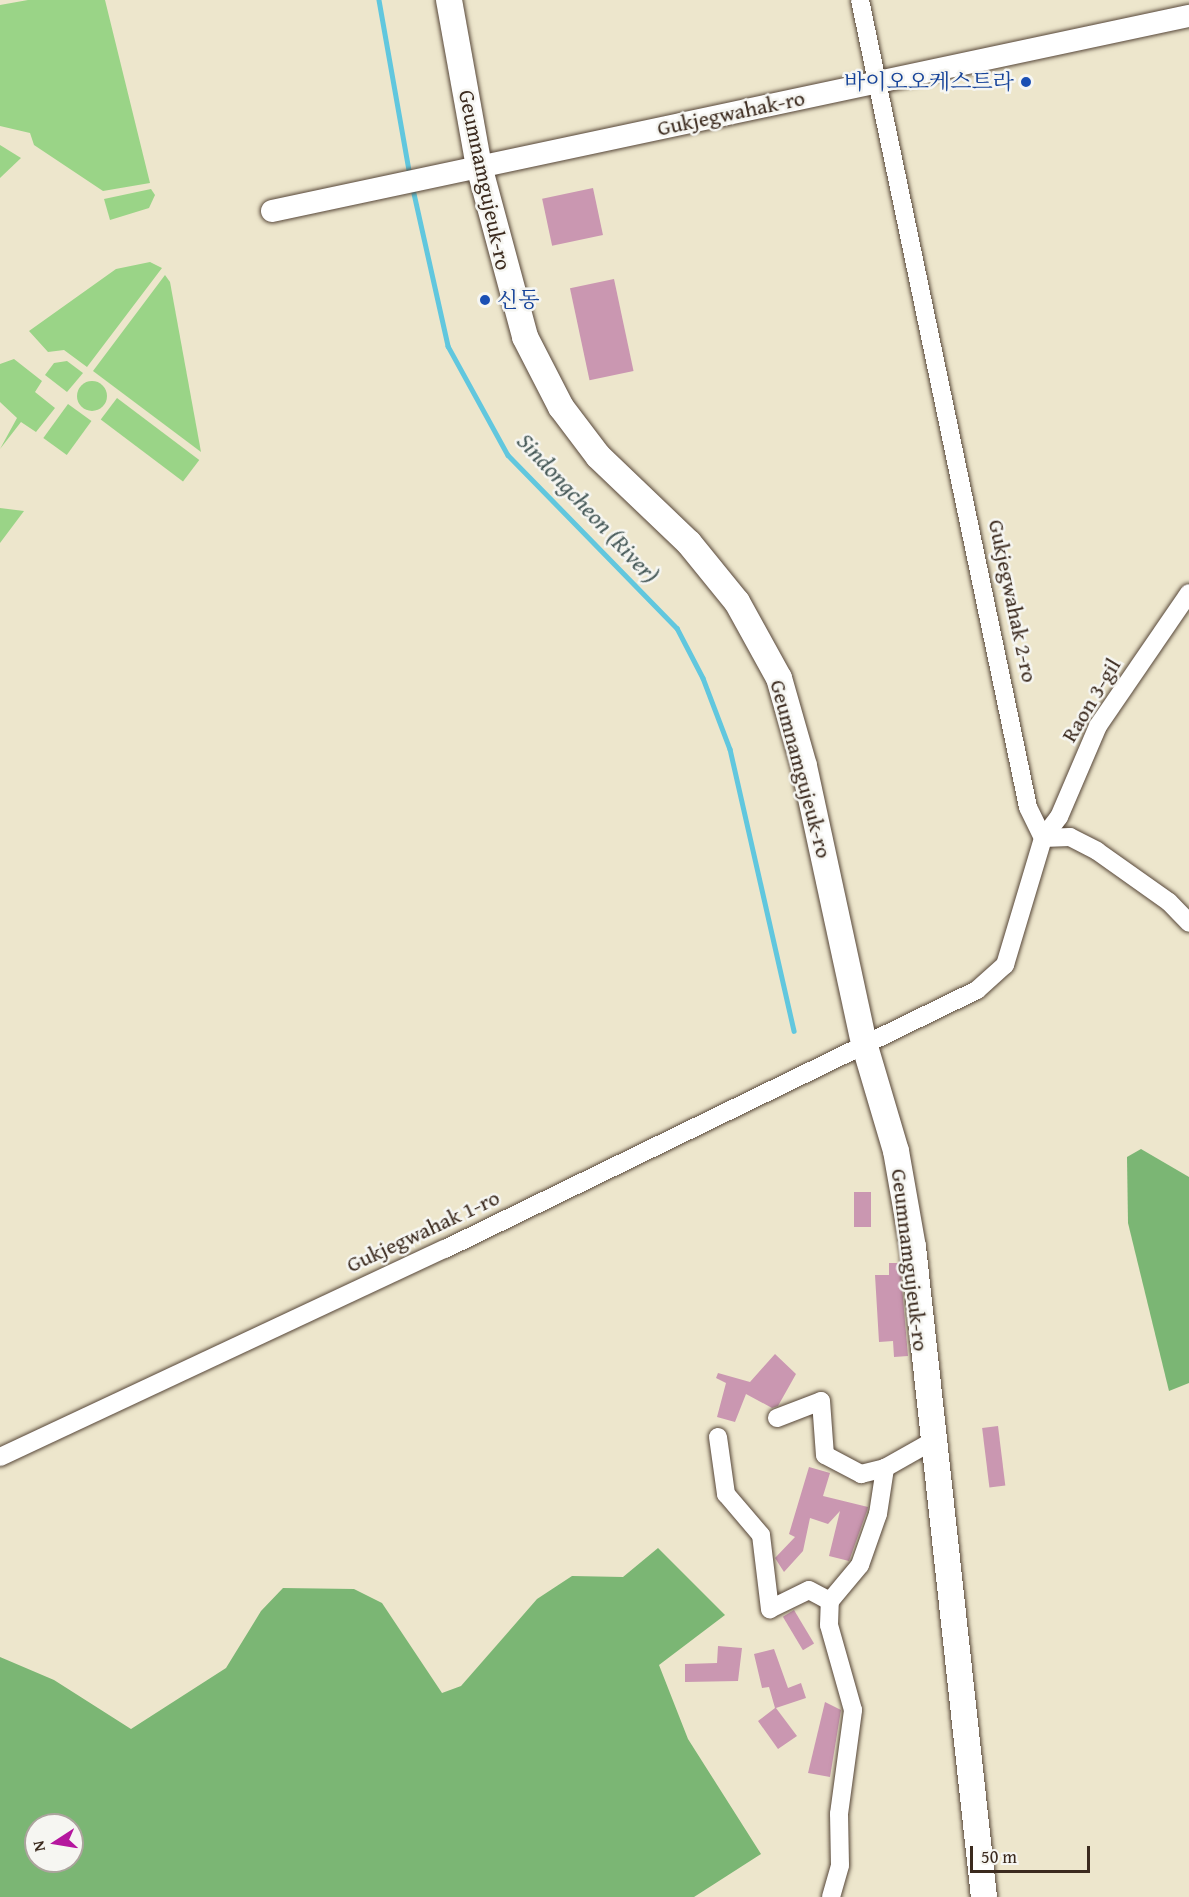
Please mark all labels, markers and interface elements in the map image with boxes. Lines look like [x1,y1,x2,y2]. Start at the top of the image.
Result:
place label: 바이오오케스트라 [844,69,1014,95]
marker: 바이오오케스트라 [1019,75,1033,89]
street label: Gukjegwahak-ro [655,84,807,142]
street label: Geumnamgujeuk-ro [453,87,517,273]
place label: 신동 [497,287,540,313]
marker: 신동 [478,293,492,307]
water label: Sindongcheon (River) [511,427,665,589]
street label: Gukjegwahak 2-ro [983,517,1043,685]
street label: Raon 3-gil [1056,653,1126,747]
street label: Geumnamgujeuk-ro [764,677,838,861]
street label: Geumnamgujeuk-ro [886,1167,934,1353]
street label: Gukjegwahak 1-ro [342,1184,504,1278]
north arrow [24,1813,84,1873]
scale bar [973,1834,1093,1872]
text: N [26,1839,51,1854]
text: 50 m [981,1843,1017,1870]

